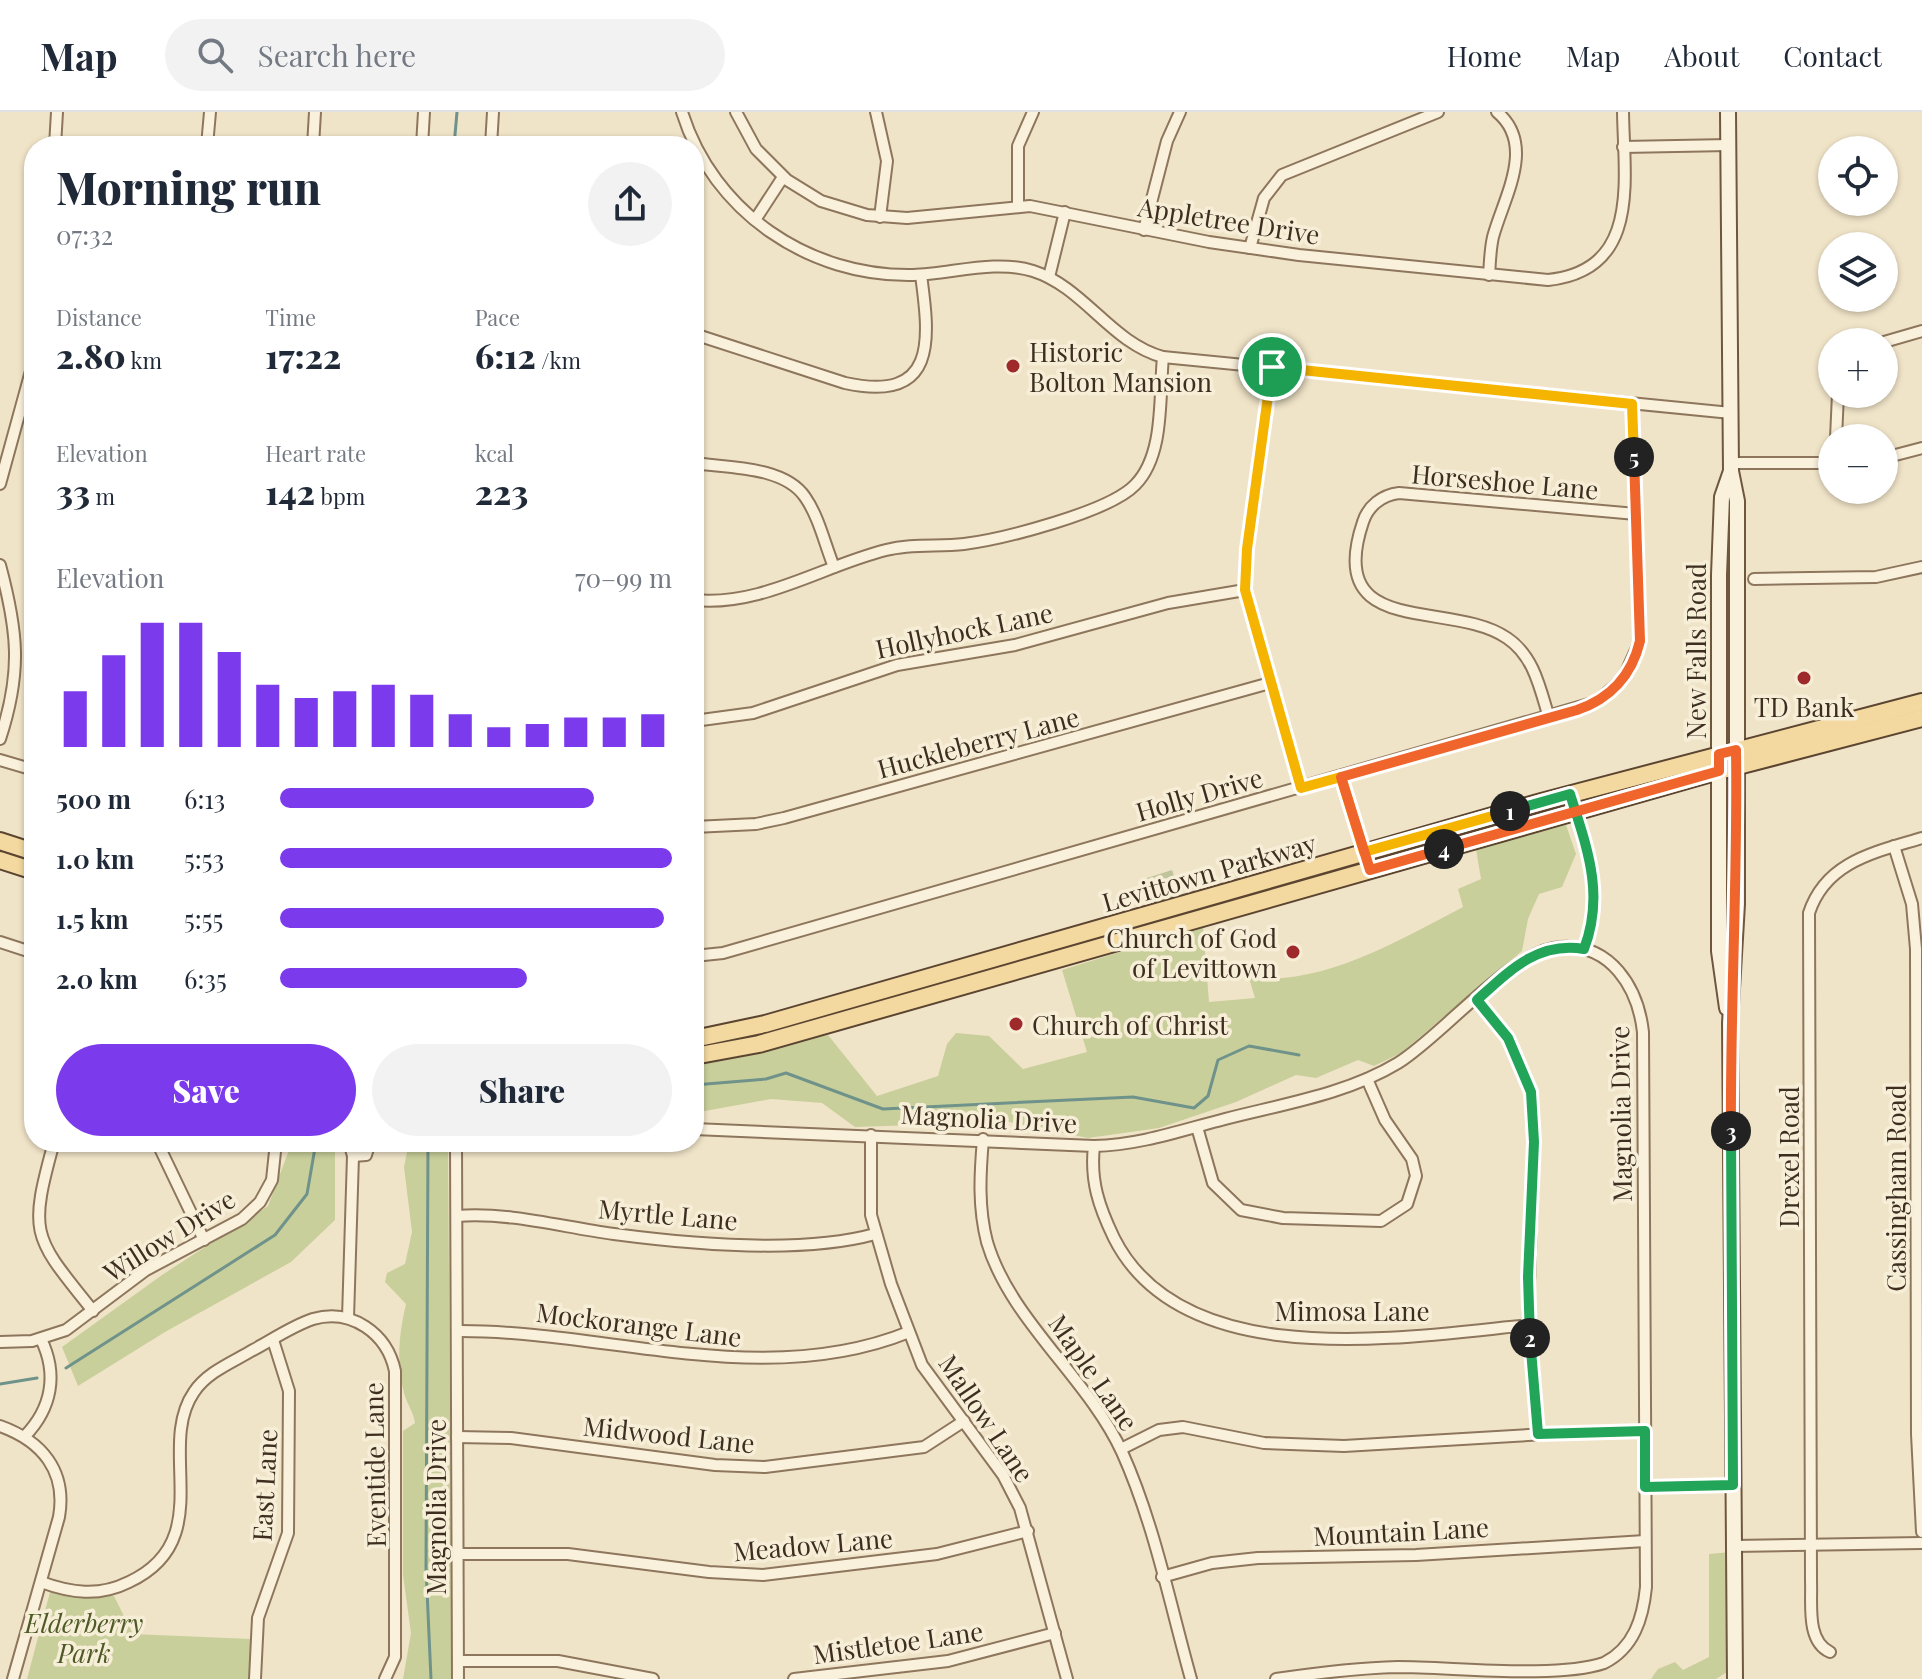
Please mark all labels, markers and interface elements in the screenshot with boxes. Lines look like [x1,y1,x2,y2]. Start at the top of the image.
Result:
search box [165,19,725,91]
text: Map [40,30,117,81]
icon: search [193,33,237,77]
text: Search here [257,35,416,75]
text: Home [1447,37,1522,74]
text: Map [1566,37,1620,74]
text: About [1664,37,1739,74]
text: Contact [1783,37,1882,74]
map controls [1818,136,1898,504]
button: locate [1818,136,1898,216]
text: Morning run [56,157,321,216]
button: share [588,162,672,246]
street label: Appletree Drive [1135,188,1322,252]
text: 07:32 [56,217,113,252]
button: layers [1818,232,1898,312]
text: Distance [56,302,142,332]
text: Time [265,302,316,332]
text: Pace [475,302,520,332]
button: + [1818,328,1898,408]
text: 2.80 [56,332,126,378]
text: 17:22 [265,332,341,378]
text: 6:12 [475,332,536,378]
pin [1238,333,1306,401]
place label: Historic Bolton Mansion [1029,334,1213,399]
text: km [126,345,162,375]
text: /km [536,345,581,375]
icon: arrive [1250,345,1294,389]
marker: Historic Bolton Mansion [1004,357,1022,375]
button: − [1818,424,1898,504]
pin: 5 [1614,437,1654,477]
text: Elevation [56,438,148,468]
text: Heart rate [265,438,366,468]
text: kcal [475,438,514,468]
text: 5 [1629,442,1639,472]
street label: Horseshoe Lane [1410,455,1600,507]
text: 33 [56,468,90,514]
text: 142 [265,468,315,514]
text: 223 [475,468,528,514]
text: m [90,481,115,511]
text: bpm [315,481,365,511]
text: Elevation [56,560,164,595]
text: 70–99 m [575,560,672,595]
street label: New Falls Road [1678,563,1713,739]
street label: Hollyhock Lane [872,594,1056,666]
marker: TD Bank [1795,669,1813,687]
place label: TD Bank [1754,689,1855,724]
street label: Huckleberry Lane [873,698,1083,786]
street label: Holly Drive [1131,759,1267,829]
text: 500 m [56,781,131,816]
text: 6:13 [184,781,225,816]
pin: 1 [1490,791,1530,831]
text: 1 [1506,796,1514,826]
street label: Levittown Parkway [1098,825,1320,919]
pin: 4 [1424,829,1464,869]
text: 4 [1438,834,1450,864]
text: 1.0 km [56,841,134,876]
text: 5:53 [184,841,224,876]
text: 1.5 km [56,901,129,936]
text: 5:55 [184,901,223,936]
place label: Church of God of Levittown [1106,920,1277,985]
marker: Church of God of Levittown [1284,943,1302,961]
text: 2.0 km [56,961,138,996]
text: 6:35 [184,961,227,996]
place label: Church of Christ [1032,1007,1229,1042]
marker: Church of Christ [1007,1015,1025,1033]
street label: Magnolia Drive [1601,1025,1639,1203]
button: Save [56,1044,356,1136]
button: Share [372,1044,672,1136]
street label: Cassingham Road [1878,1084,1913,1292]
street label: Drexel Road [1771,1086,1806,1228]
street label: Magnolia Drive [900,1096,1078,1140]
pin: 3 [1711,1111,1751,1151]
text: 3 [1726,1116,1736,1146]
street label: Willow Drive [96,1181,241,1290]
street label: Myrtle Lane [597,1190,739,1238]
street label: Mimosa Lane [1274,1293,1430,1328]
street label: Mockorange Lane [534,1294,744,1354]
street label: Maple Lane [1041,1307,1147,1437]
pin: 2 [1510,1318,1550,1358]
text: 2 [1524,1323,1536,1353]
street label: Mallow Lane [931,1347,1043,1489]
street label: Eventide Lane [355,1382,393,1548]
street label: Midwood Lane [582,1408,756,1460]
street label: Magnolia Drive [418,1419,453,1595]
street label: East Lane [244,1428,284,1542]
street label: Mountain Lane [1312,1509,1490,1553]
street label: Meadow Lane [732,1520,894,1568]
park label: Elderberry Park [24,1605,143,1670]
street label: Mistletoe Lane [811,1613,985,1671]

